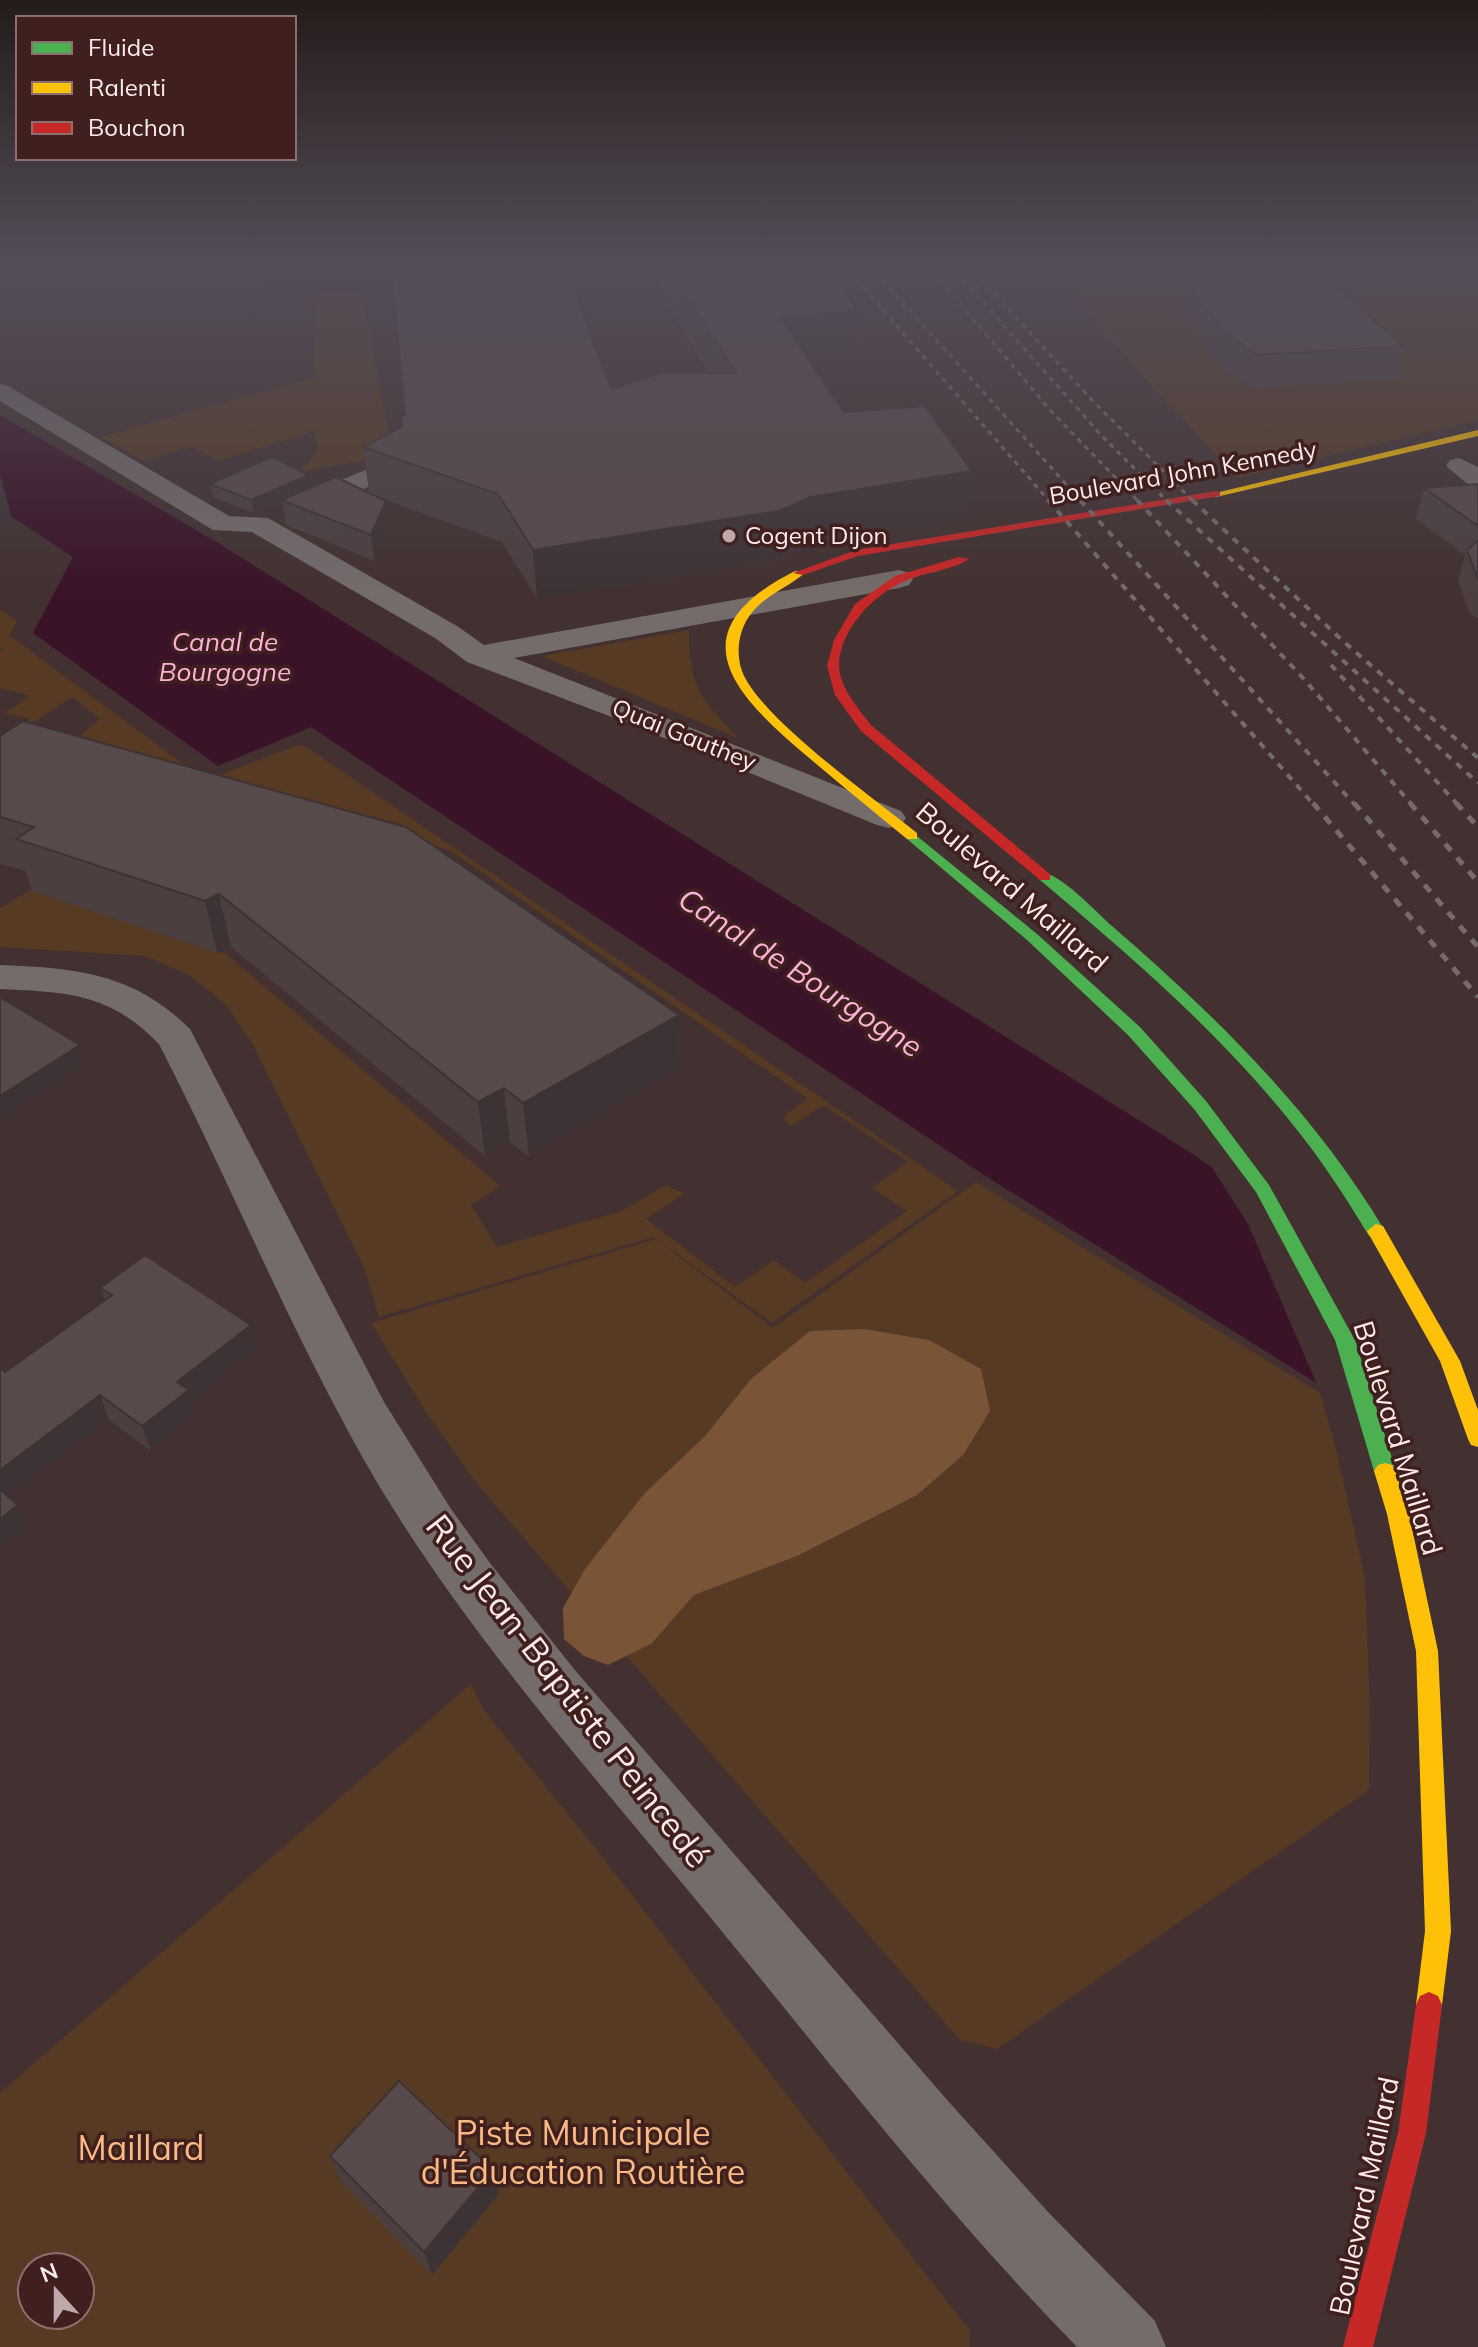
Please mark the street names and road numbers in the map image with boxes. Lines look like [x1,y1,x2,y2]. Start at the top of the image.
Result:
street label: Boulevard John Kennedy [1047,434,1319,510]
street label: Quai Gauthey [608,692,761,777]
street label: Boulevard Maillard [909,794,1115,979]
street label: Boulevard Maillard [1346,1317,1451,1559]
street label: Rue Jean-Baptiste Peincedé [417,1506,720,1876]
street label: Boulevard Maillard [1321,2074,1406,2318]

